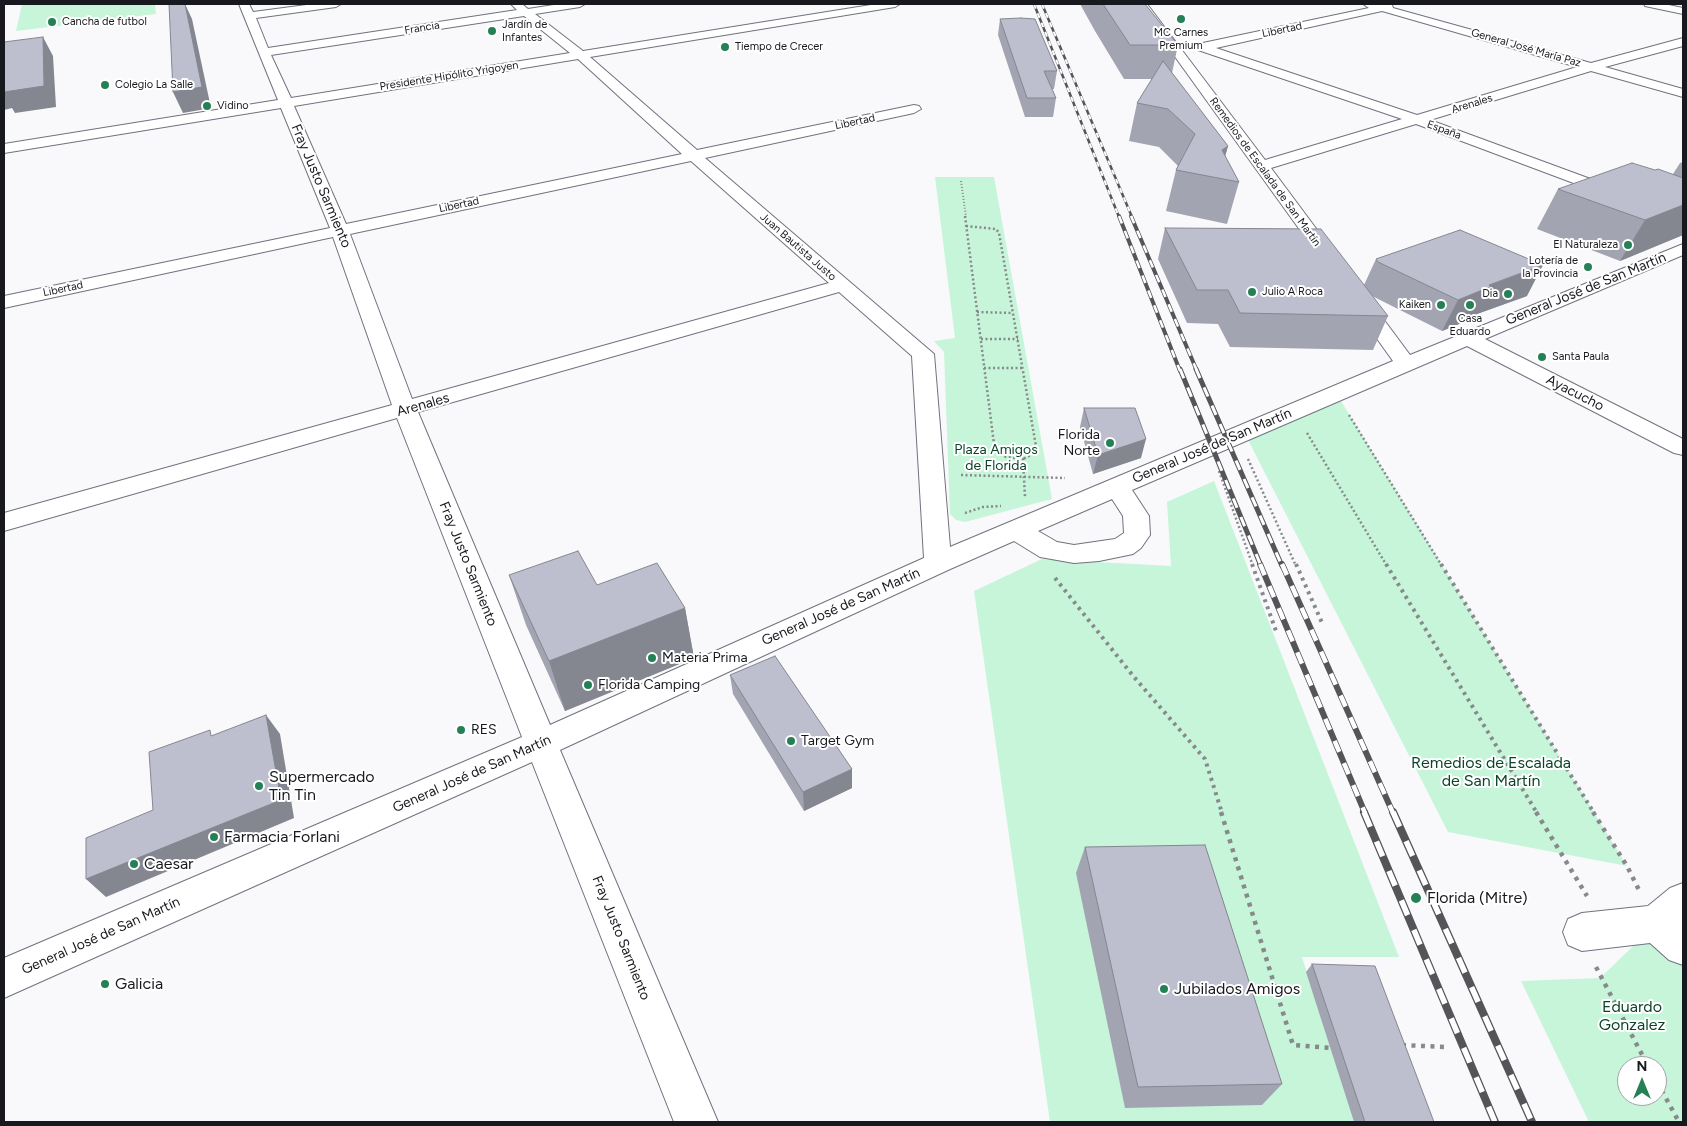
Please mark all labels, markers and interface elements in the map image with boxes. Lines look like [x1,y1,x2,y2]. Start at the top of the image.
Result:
marker: MC Carnes Premium [1175,13,1187,25]
place label: Cancha de futbol [62,15,147,29]
marker: Cancha de futbol [46,16,58,28]
place label: Jardín de Infantes [502,18,547,44]
street label: Francia [403,19,441,37]
street label: Libertad [1261,19,1303,41]
marker: Jardín de Infantes [486,25,498,37]
place label: MC Carnes Premium [1154,26,1208,52]
street label: General José María Paz [1470,26,1582,70]
place label: Tiempo de Crecer [735,40,823,54]
marker: Tiempo de Crecer [719,41,731,53]
street label: Presidente Hipólito Yrigoyen [379,59,519,93]
place label: Colegio La Salle [115,78,193,92]
marker: Colegio La Salle [99,79,111,91]
street label: Arenales [1450,91,1494,117]
street label: Remedios de Escalada de San Martín [1207,95,1323,249]
place label: Vidino [217,99,249,113]
marker: Vidino [201,100,213,112]
street label: Libertad [834,111,876,133]
street label: España [1425,118,1463,142]
street label: Fray Justo Sarmiento [287,122,355,250]
street label: Libertad [438,194,480,216]
street label: Juan Bautista Justo [757,210,839,284]
place label: El Naturaleza [1553,238,1618,252]
marker: El Naturaleza [1622,239,1634,251]
street label: General José de San Martín [1503,249,1669,329]
place label: Lotería de la Provincia [1522,254,1578,280]
marker: Lotería de la Provincia [1582,261,1594,273]
street label: Libertad [42,278,84,300]
place label: Julio A Roca [1262,285,1323,299]
marker: Julio A Roca [1246,286,1258,298]
place label: Dia [1482,287,1498,301]
marker: Dia [1502,288,1514,300]
place label: Kaiken [1399,298,1431,312]
marker: Kaiken [1435,299,1447,311]
marker: Casa Eduardo [1464,299,1476,311]
place label: Casa Eduardo [1449,312,1491,338]
place label: Santa Paula [1552,350,1609,364]
marker: Santa Paula [1536,351,1548,363]
street label: Ayacucho [1543,371,1607,415]
street label: Arenales [395,389,451,421]
street label: General José de San Martín [1130,405,1294,487]
place label: Florida Norte [1058,427,1100,460]
marker: Florida Norte [1104,437,1116,449]
park label: Plaza Amigos de Florida [954,442,1038,474]
street label: Fray Justo Sarmiento [435,499,501,629]
street label: General José de San Martín [759,564,923,650]
place label: Materia Prima [662,650,748,666]
marker: Materia Prima [646,652,658,664]
place label: Florida Camping [598,677,700,693]
marker: Florida Camping [582,679,594,691]
place label: RES [471,722,497,738]
marker: RES [455,724,467,736]
street label: General José de San Martín [390,731,554,817]
place label: Target Gym [801,733,874,749]
marker: Target Gym [785,735,797,747]
park label: Remedios de Escalada de San Martín [1411,753,1571,791]
place label: Supermercado Tin Tin [269,767,375,805]
marker: Supermercado Tin Tin [253,780,265,792]
place label: Farmacia Forlani [224,827,340,847]
marker: Farmacia Forlani [208,831,220,843]
place label: Caesar [144,854,193,874]
marker: Caesar [128,858,140,870]
street label: Fray Justo Sarmiento [588,873,654,1003]
place label: Florida (Mitre) [1427,888,1528,908]
marker: Florida (Mitre) [1409,891,1423,905]
street label: General José de San Martín [19,893,183,979]
place label: Galicia [115,974,163,994]
marker: Galicia [99,978,111,990]
place label: Jubilados Amigos [1174,979,1300,999]
marker: Jubilados Amigos [1158,983,1170,995]
park label: Eduardo Gonzalez [1599,997,1665,1035]
north arrow [1617,1056,1667,1106]
text: N [1637,1058,1647,1075]

